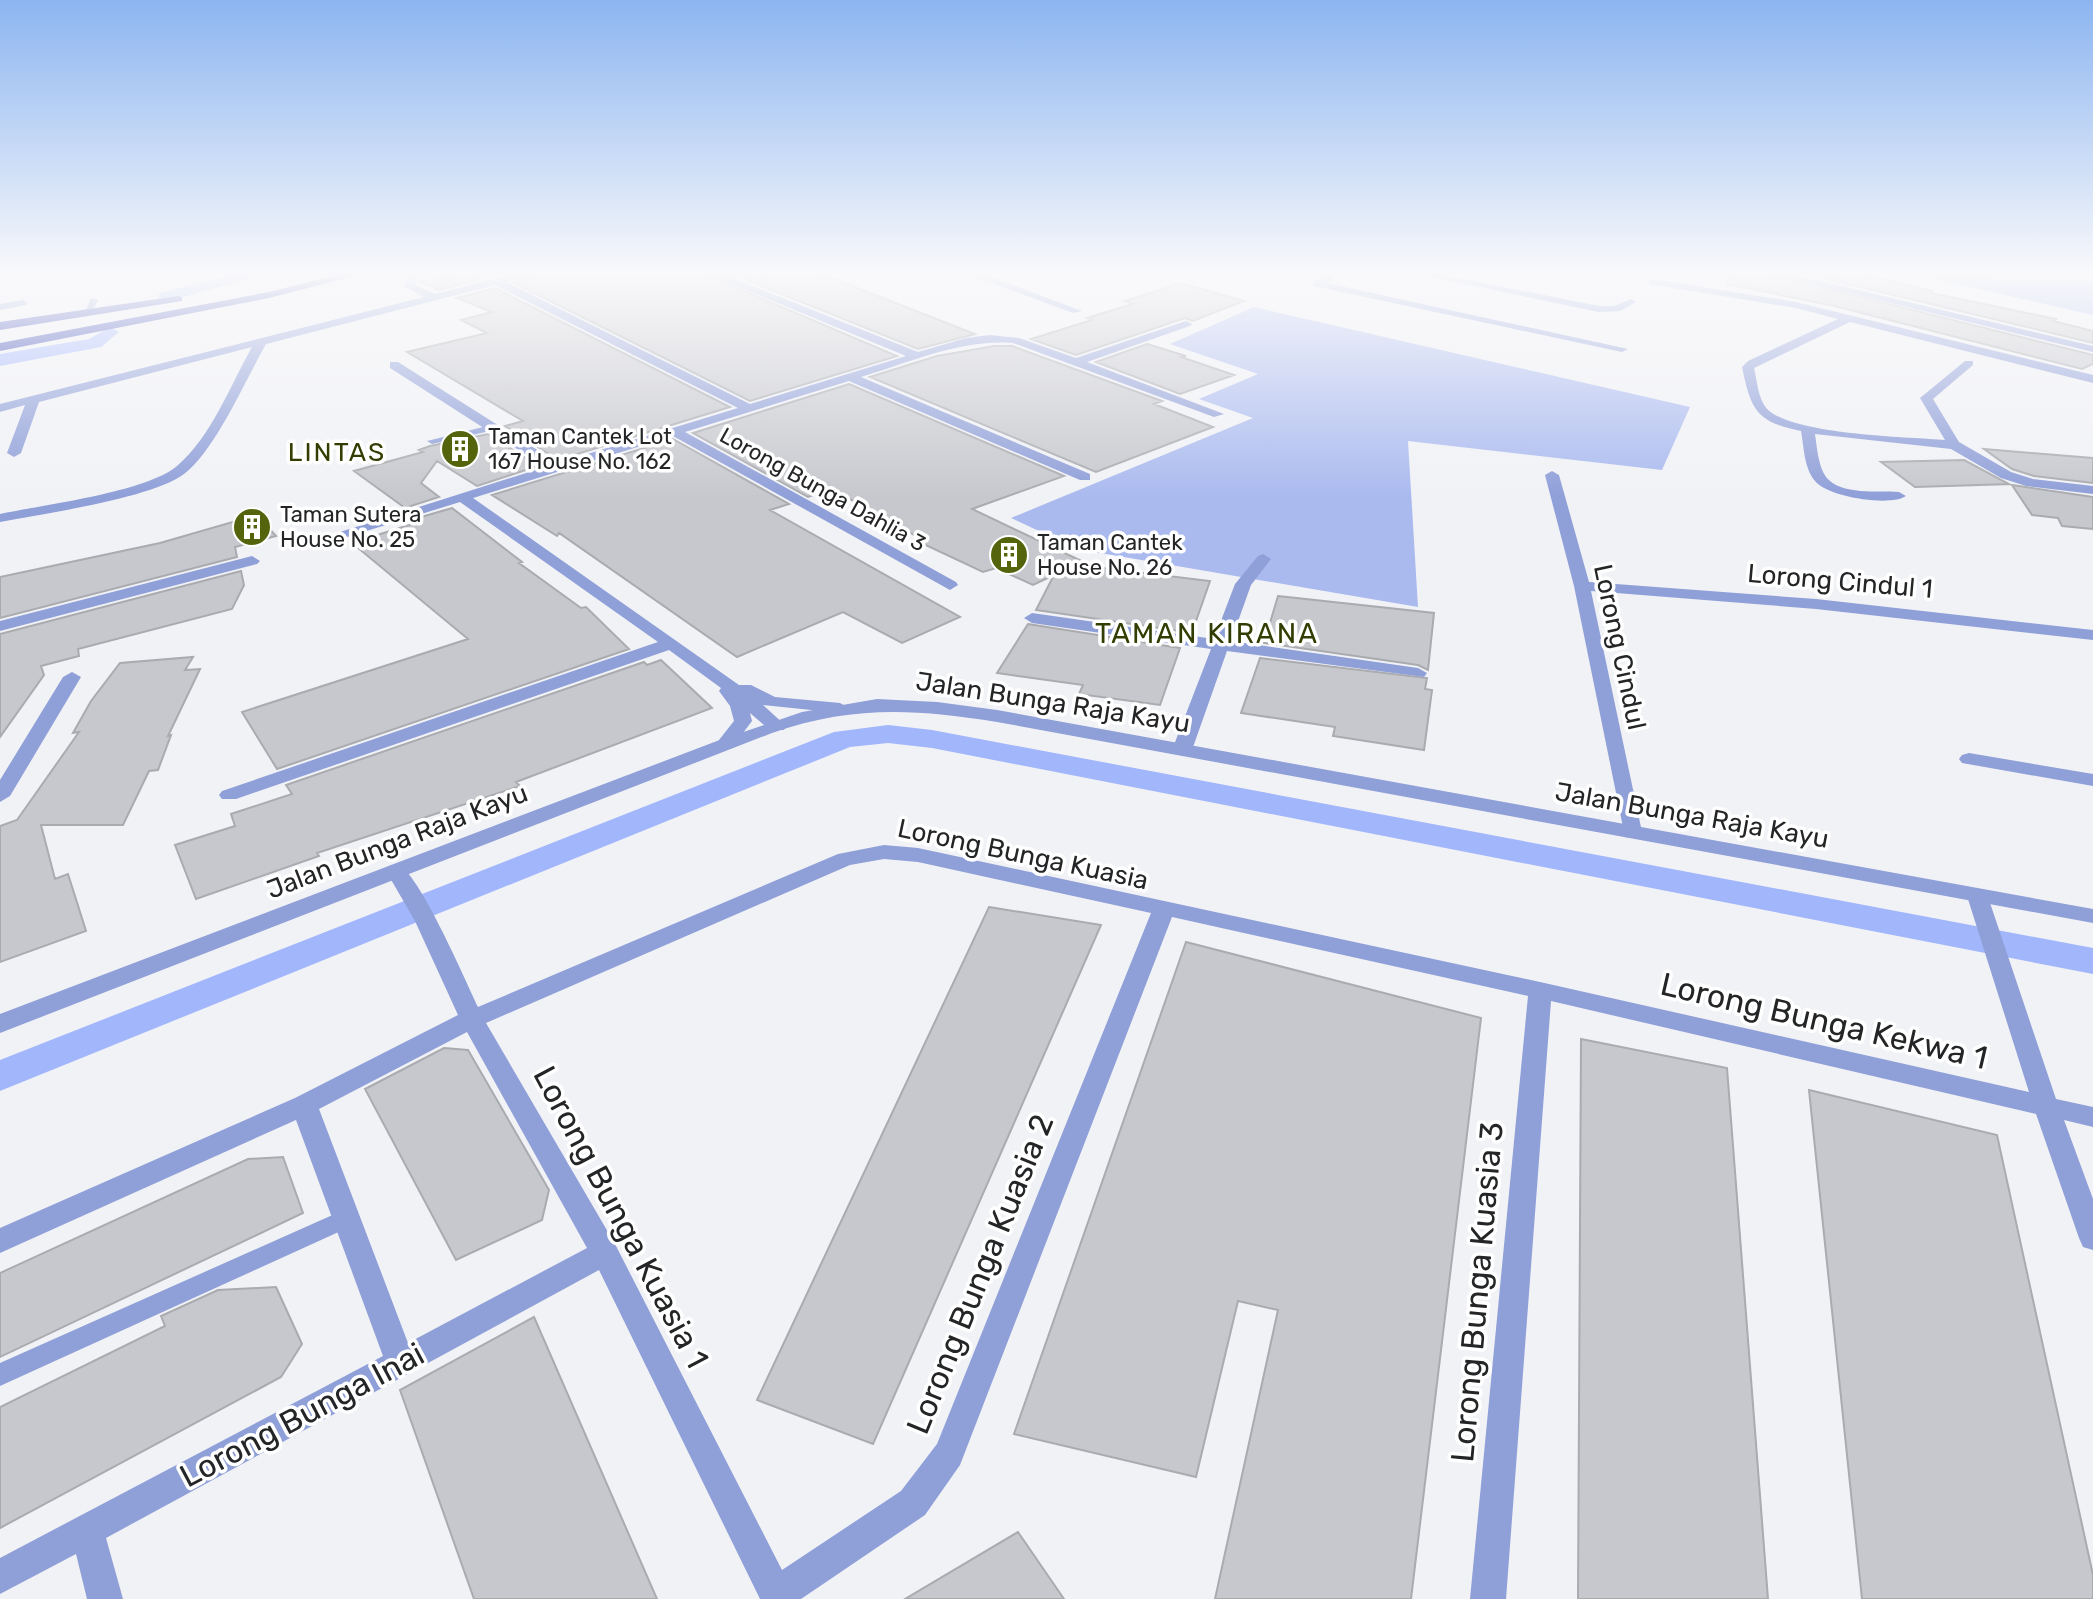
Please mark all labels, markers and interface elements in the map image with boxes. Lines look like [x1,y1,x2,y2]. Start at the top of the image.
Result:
street label: Lorong Bunga Dahlia 3 [715,422,931,557]
place label: Taman Cantek Lot 167 House No. 162 [488,423,672,475]
building icon: Taman Cantek Lot 167 House No. 162 [439,428,481,470]
district label: LINTAS [288,437,386,468]
place label: Taman Sutera House No. 25 [280,501,421,553]
building icon: Taman Sutera House No. 25 [231,506,273,548]
place label: Taman Cantek House No. 26 [1037,529,1183,581]
building icon: Taman Cantek House No. 26 [988,534,1030,576]
street label: Lorong Cindul 1 [1746,558,1934,605]
street label: Lorong Cindul [1587,562,1652,733]
district label: TAMAN KIRANA [1095,617,1319,650]
street label: Jalan Bunga Raja Kayu [914,666,1192,739]
street label: Jalan Bunga Raja Kayu [1553,776,1831,855]
street label: Jalan Bunga Raja Kayu [262,777,532,906]
street label: Lorong Bunga Kuasia [895,813,1151,896]
street label: Lorong Bunga Kekwa 1 [1657,965,1991,1077]
street label: Lorong Bunga Kuasia 1 [525,1060,717,1374]
street label: Lorong Bunga Kuasia 2 [899,1109,1061,1439]
street label: Lorong Bunga Kuasia 3 [1443,1120,1511,1464]
street label: Lorong Bunga Inai [174,1335,430,1495]

